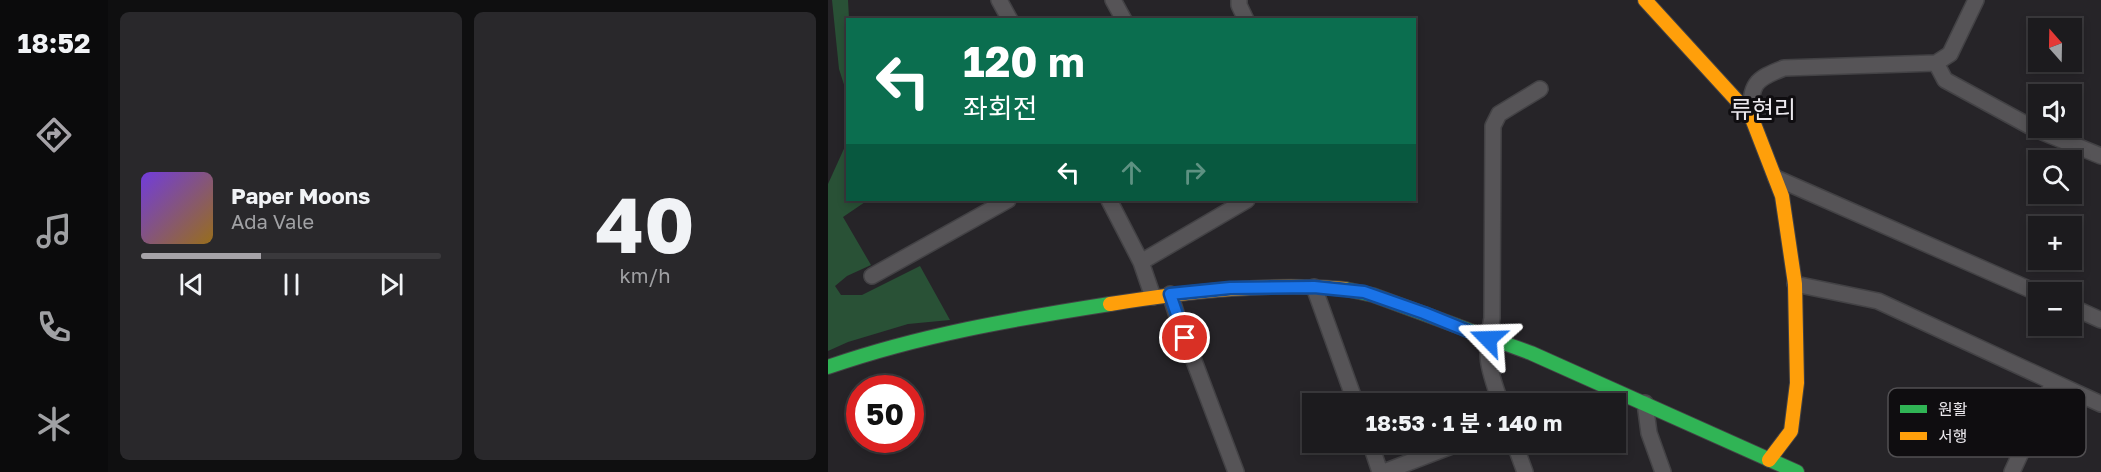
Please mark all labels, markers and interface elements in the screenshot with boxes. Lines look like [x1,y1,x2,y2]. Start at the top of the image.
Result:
north arrow [2028,18,2082,72]
map controls [2028,18,2082,336]
text: 18:52 [18,27,90,59]
text: 120 m [963,36,1085,86]
icon: left [864,42,942,120]
button: sound [2028,84,2082,138]
text: 좌회전 [963,92,1038,124]
district label: 류현리 [1730,94,1796,123]
icon: directions [33,114,75,156]
button: search [2028,150,2082,204]
icon: left [1052,156,1085,189]
icon: ahead [1115,156,1148,189]
icon: right [1178,156,1211,189]
text: 40 [595,177,695,270]
text: Paper Moons [231,182,370,209]
text: Ada Vale [231,209,314,233]
icon: music [33,210,75,252]
button: + [2028,216,2082,270]
text: km/h [620,263,670,287]
icon: previous [175,268,208,301]
icon: pause [275,268,308,301]
icon: next [375,268,408,301]
button: − [2028,282,2082,336]
icon: phone [33,306,75,348]
position arrow [1456,307,1520,371]
pin [1159,312,1210,363]
icon: arrive [1168,321,1201,354]
speed limit sign: 50 [846,375,924,453]
legend [1888,388,2086,457]
text: 원활 [1938,399,1968,419]
icon: climate [33,403,75,445]
text: 18:53 · 1 분 · 140 m [1366,409,1562,436]
text: 서행 [1938,426,1967,446]

